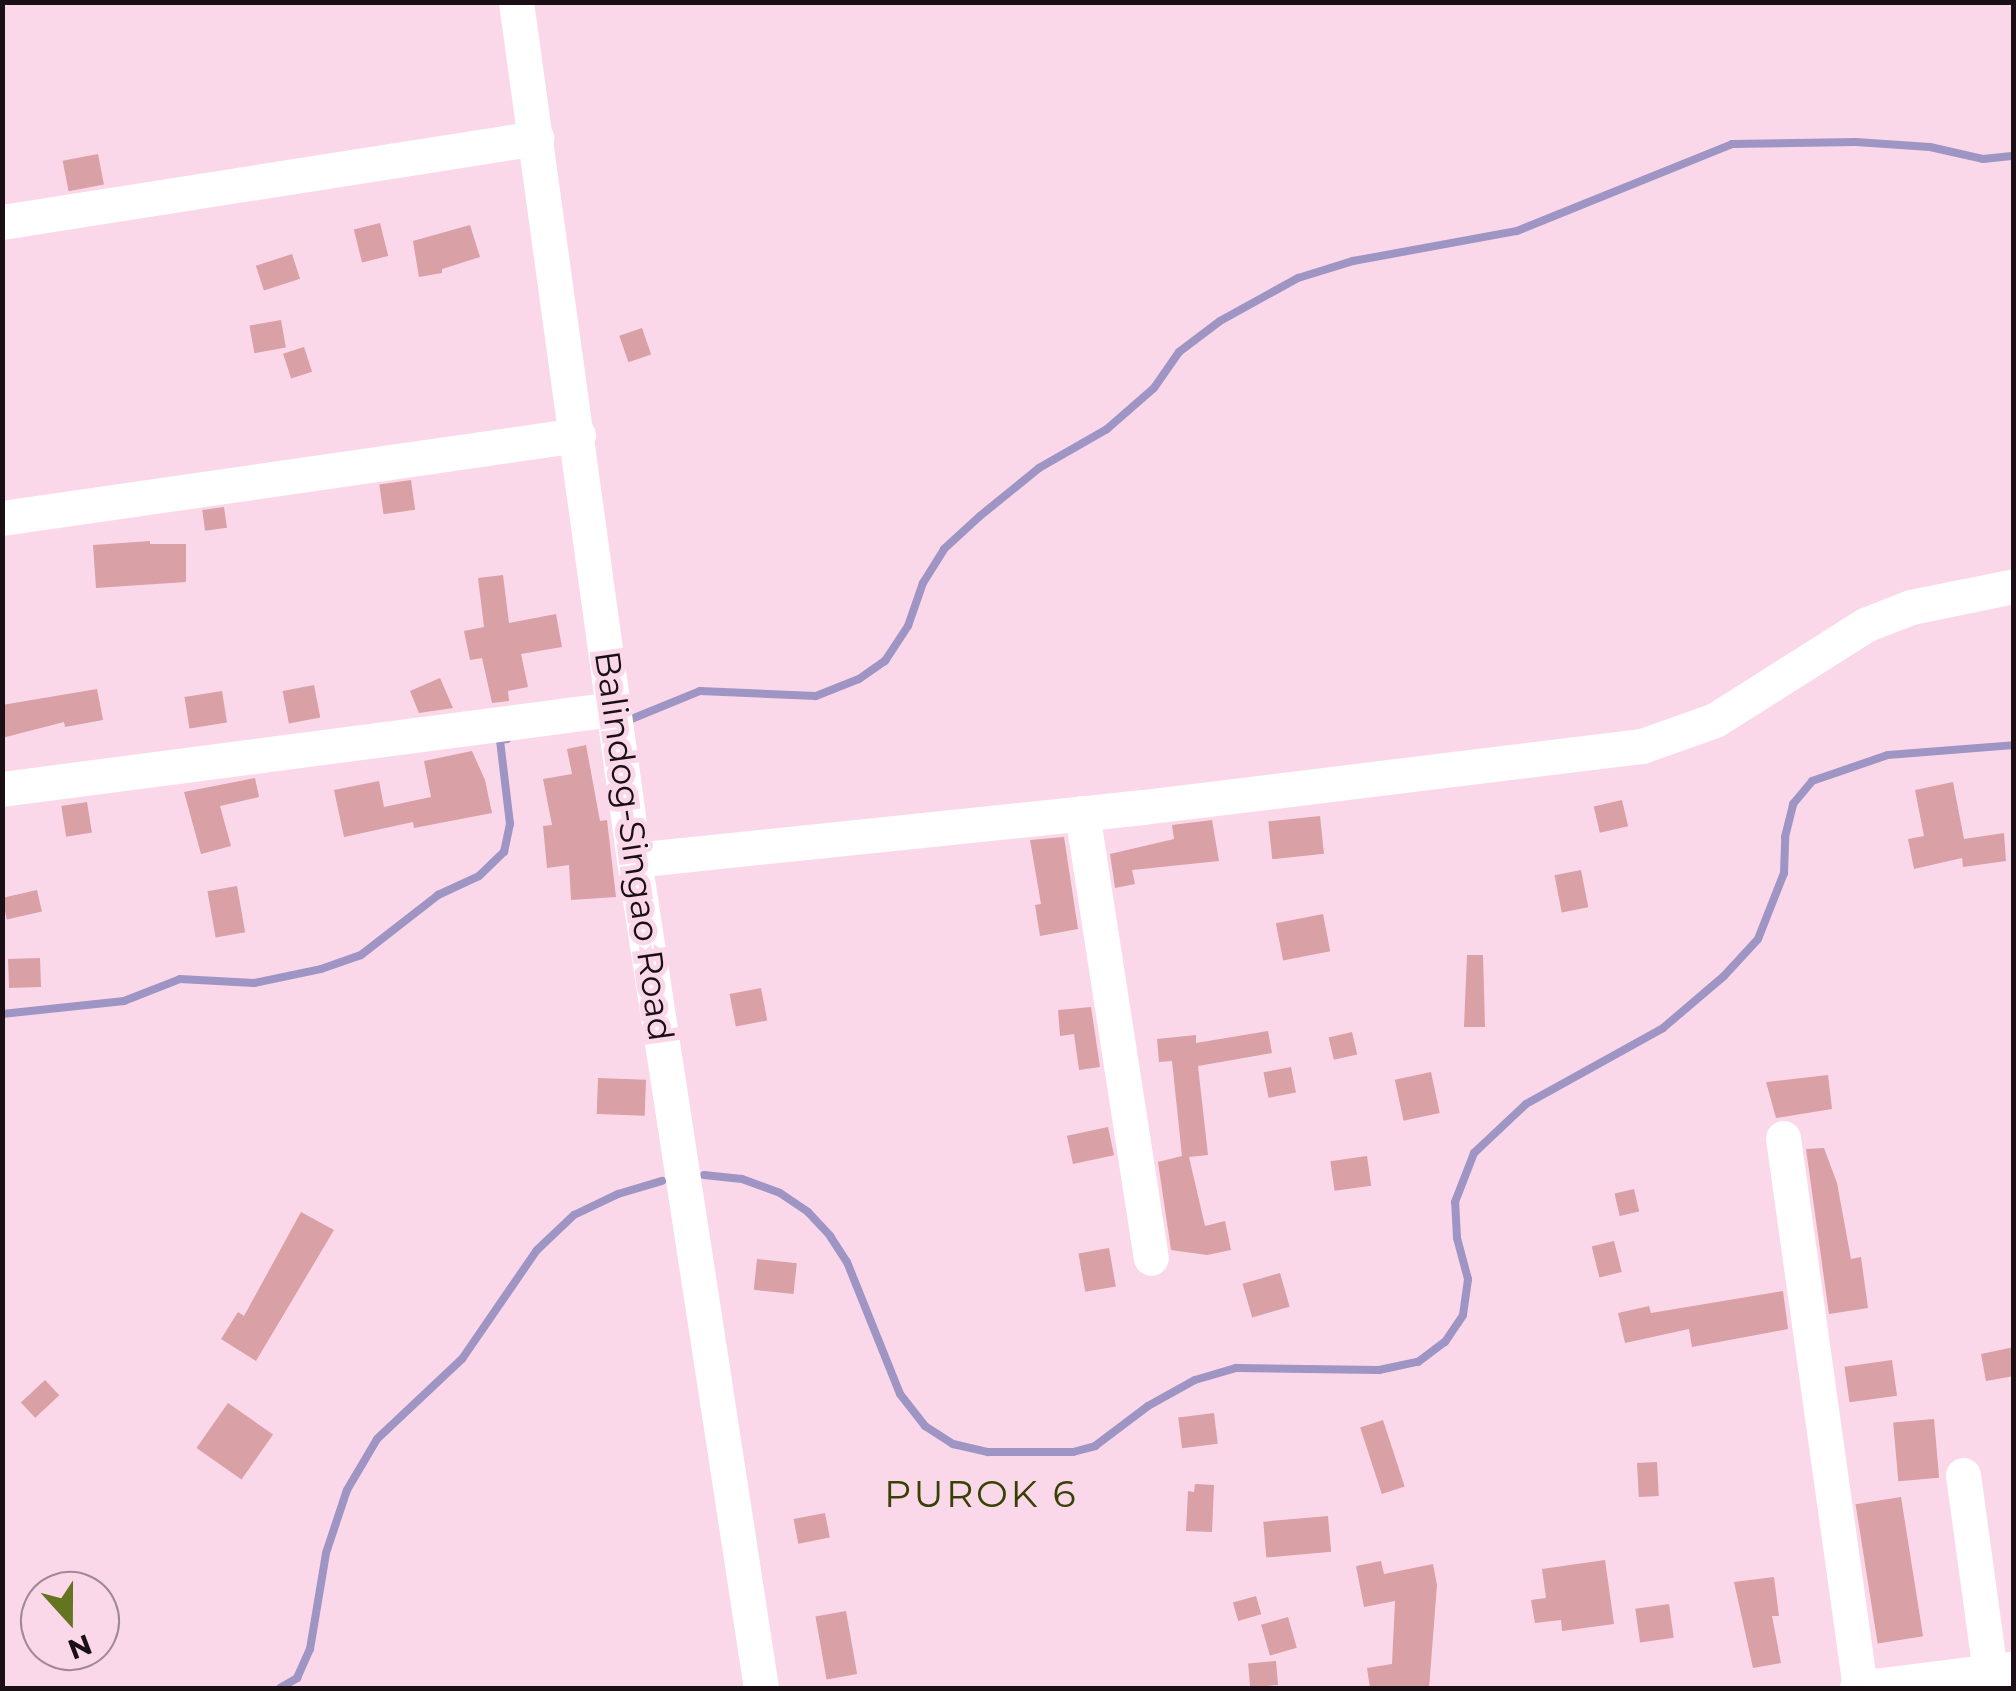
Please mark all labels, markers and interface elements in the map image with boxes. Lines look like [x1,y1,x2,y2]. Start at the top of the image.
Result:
street label: Balindog-Singao Road [586,648,682,1044]
district label: PUROK 6 [884,1471,1078,1517]
north arrow [20,1571,120,1671]
text: N [63,1627,97,1667]

